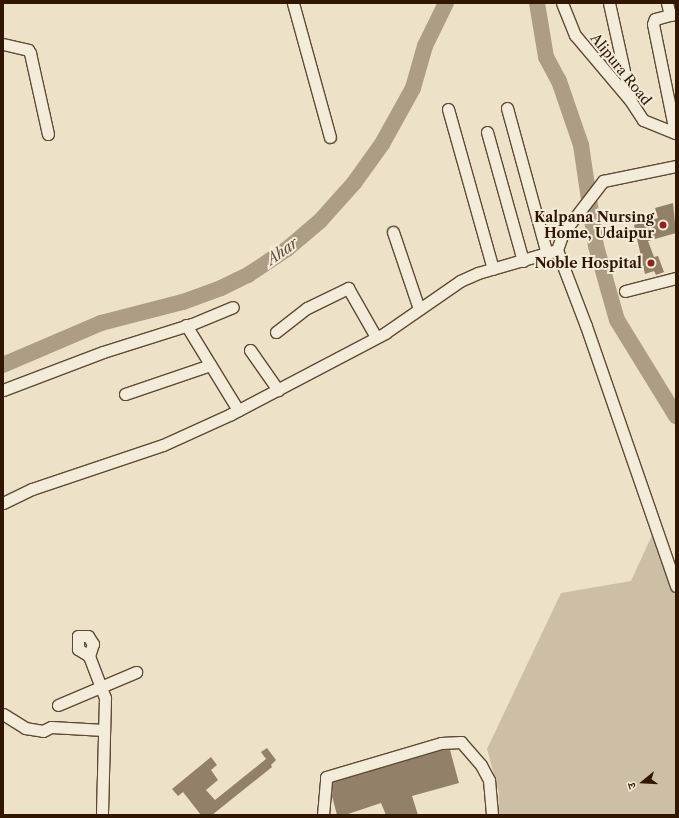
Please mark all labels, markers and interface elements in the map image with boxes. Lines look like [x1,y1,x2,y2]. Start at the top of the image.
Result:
street label: Alipura Road [587,30,655,108]
place label: Kalpana Nursing Home, Udaipur [534,209,654,242]
marker: Kalpana Nursing Home, Udaipur [657,219,669,231]
water label: Ahar [263,233,301,269]
place label: Noble Hospital [534,255,642,271]
marker: Noble Hospital [645,257,657,269]
north arrow [623,762,663,802]
text: उ [624,781,639,791]

